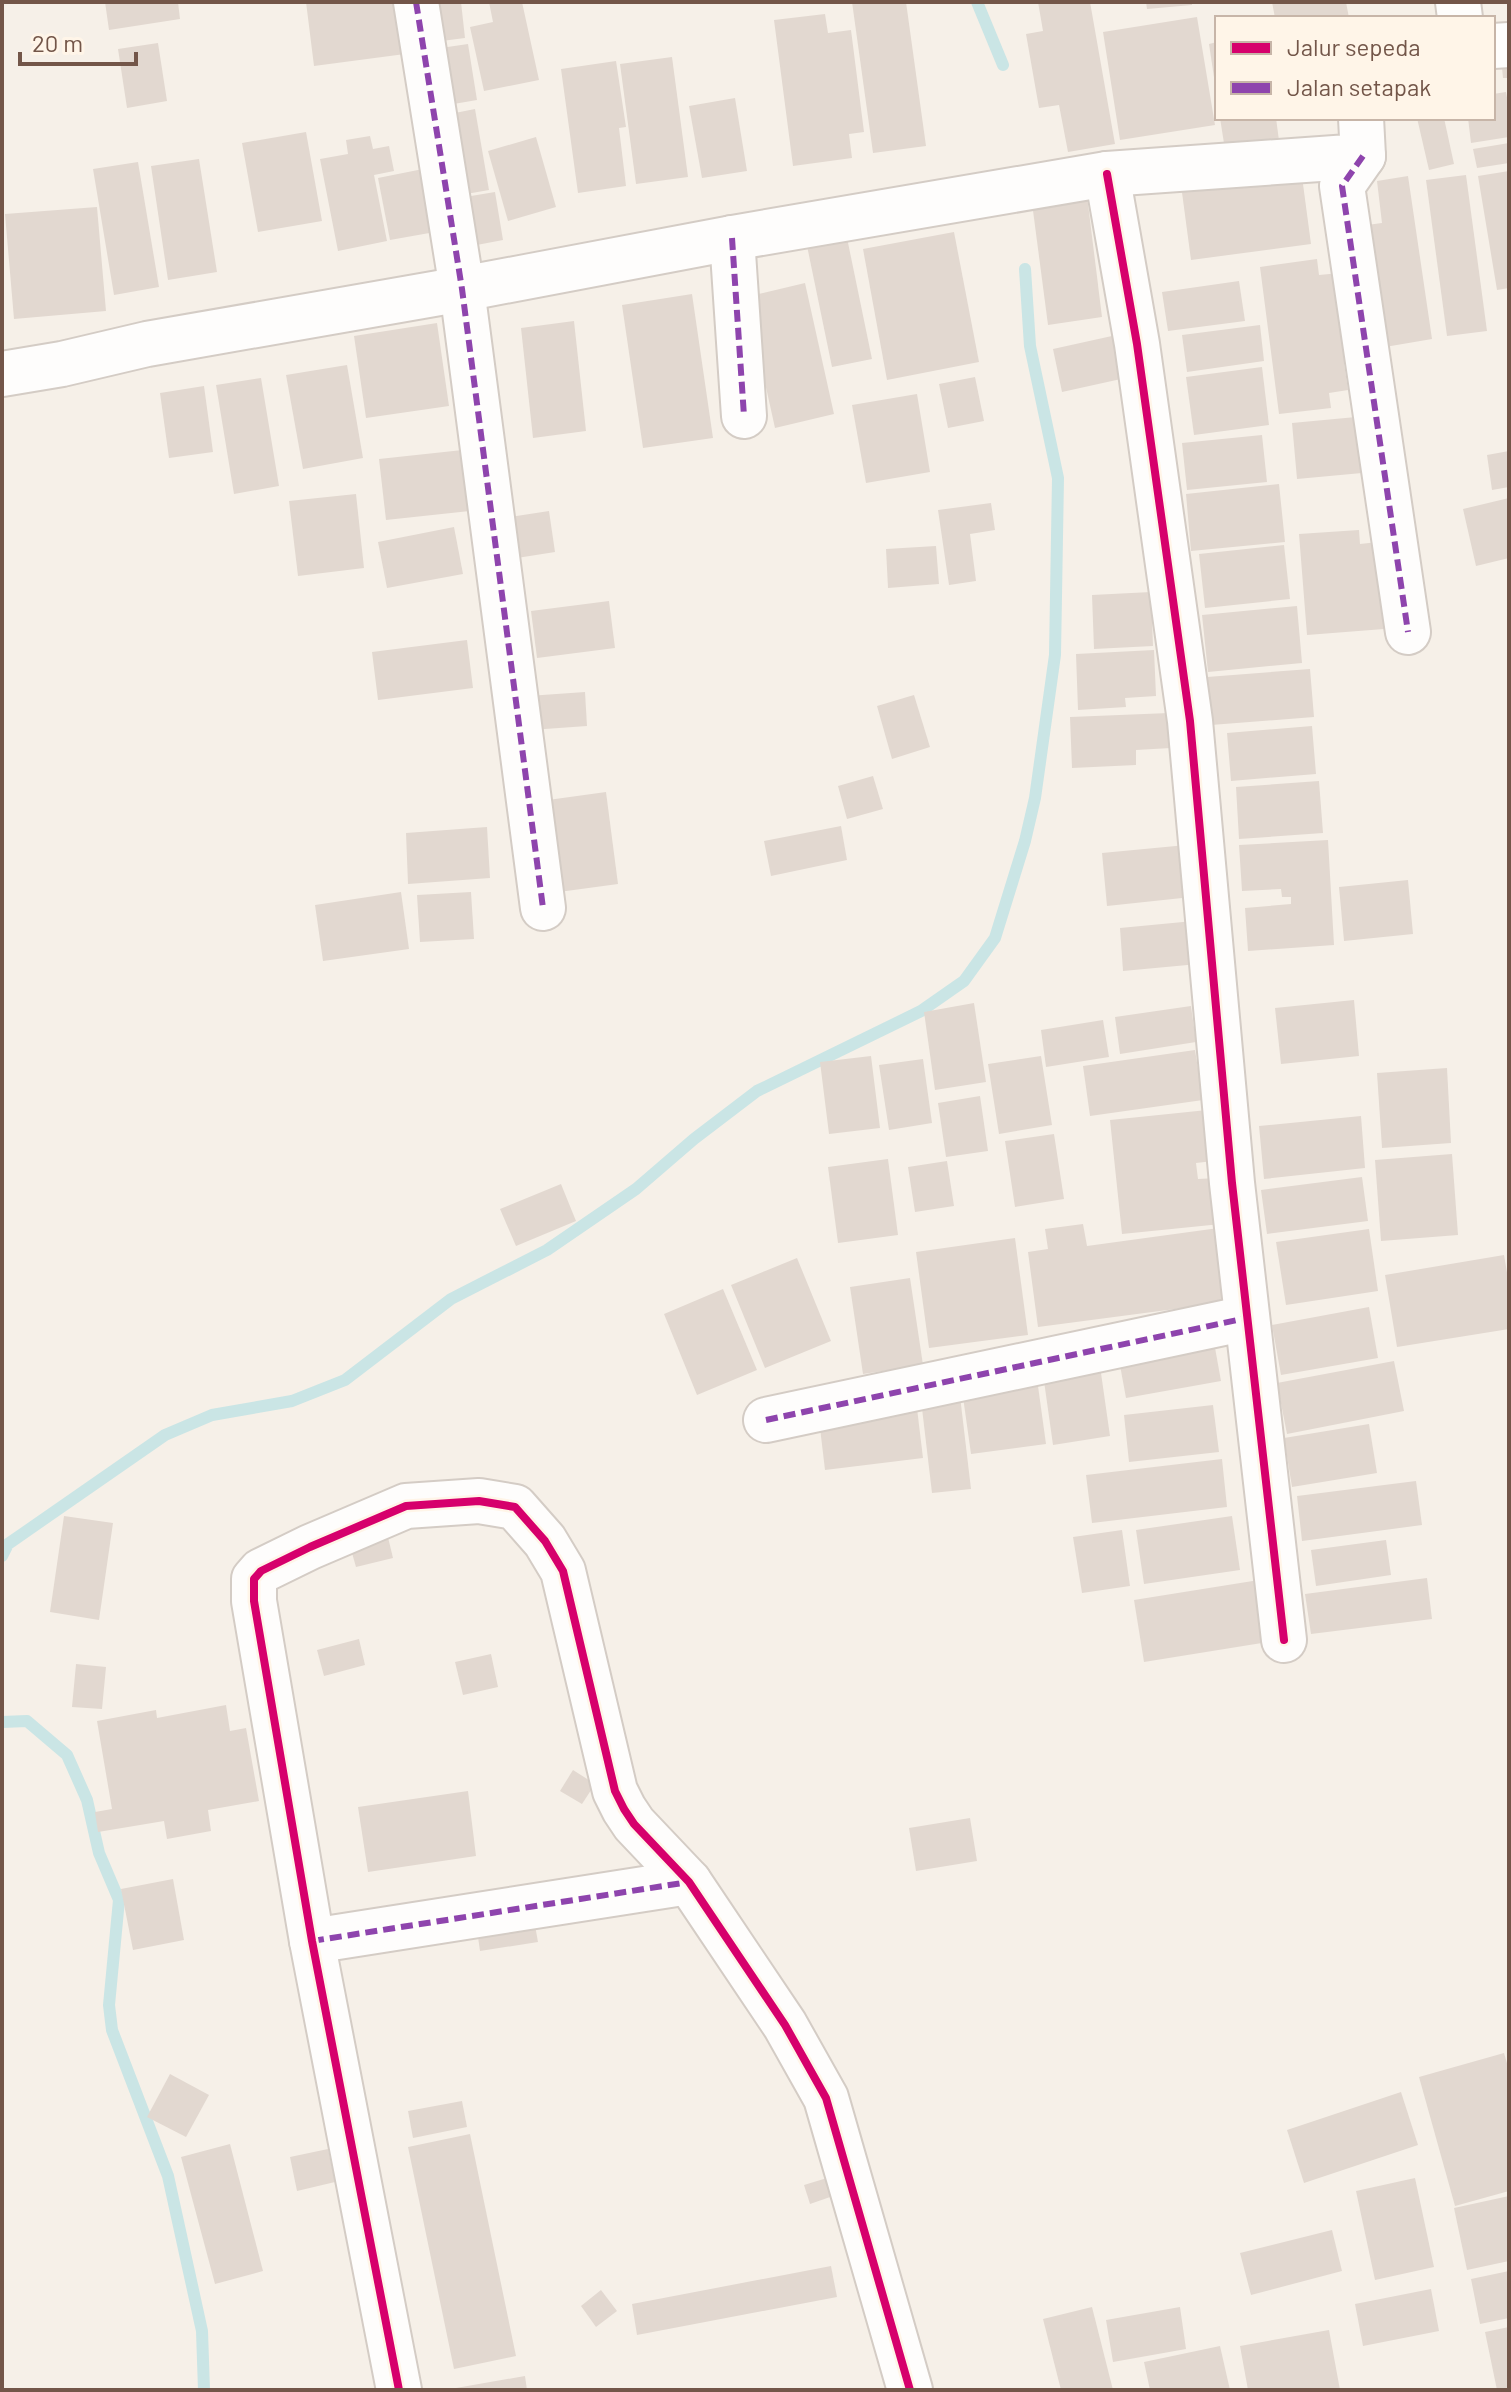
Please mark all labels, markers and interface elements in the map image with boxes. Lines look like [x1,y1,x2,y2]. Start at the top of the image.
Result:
scale bar [20,16,136,66]
legend [1215,16,1495,120]
text: 20 m [32,28,83,57]
text: Jalur sepeda [1287,32,1421,61]
text: Jalan setapak [1287,72,1431,101]

